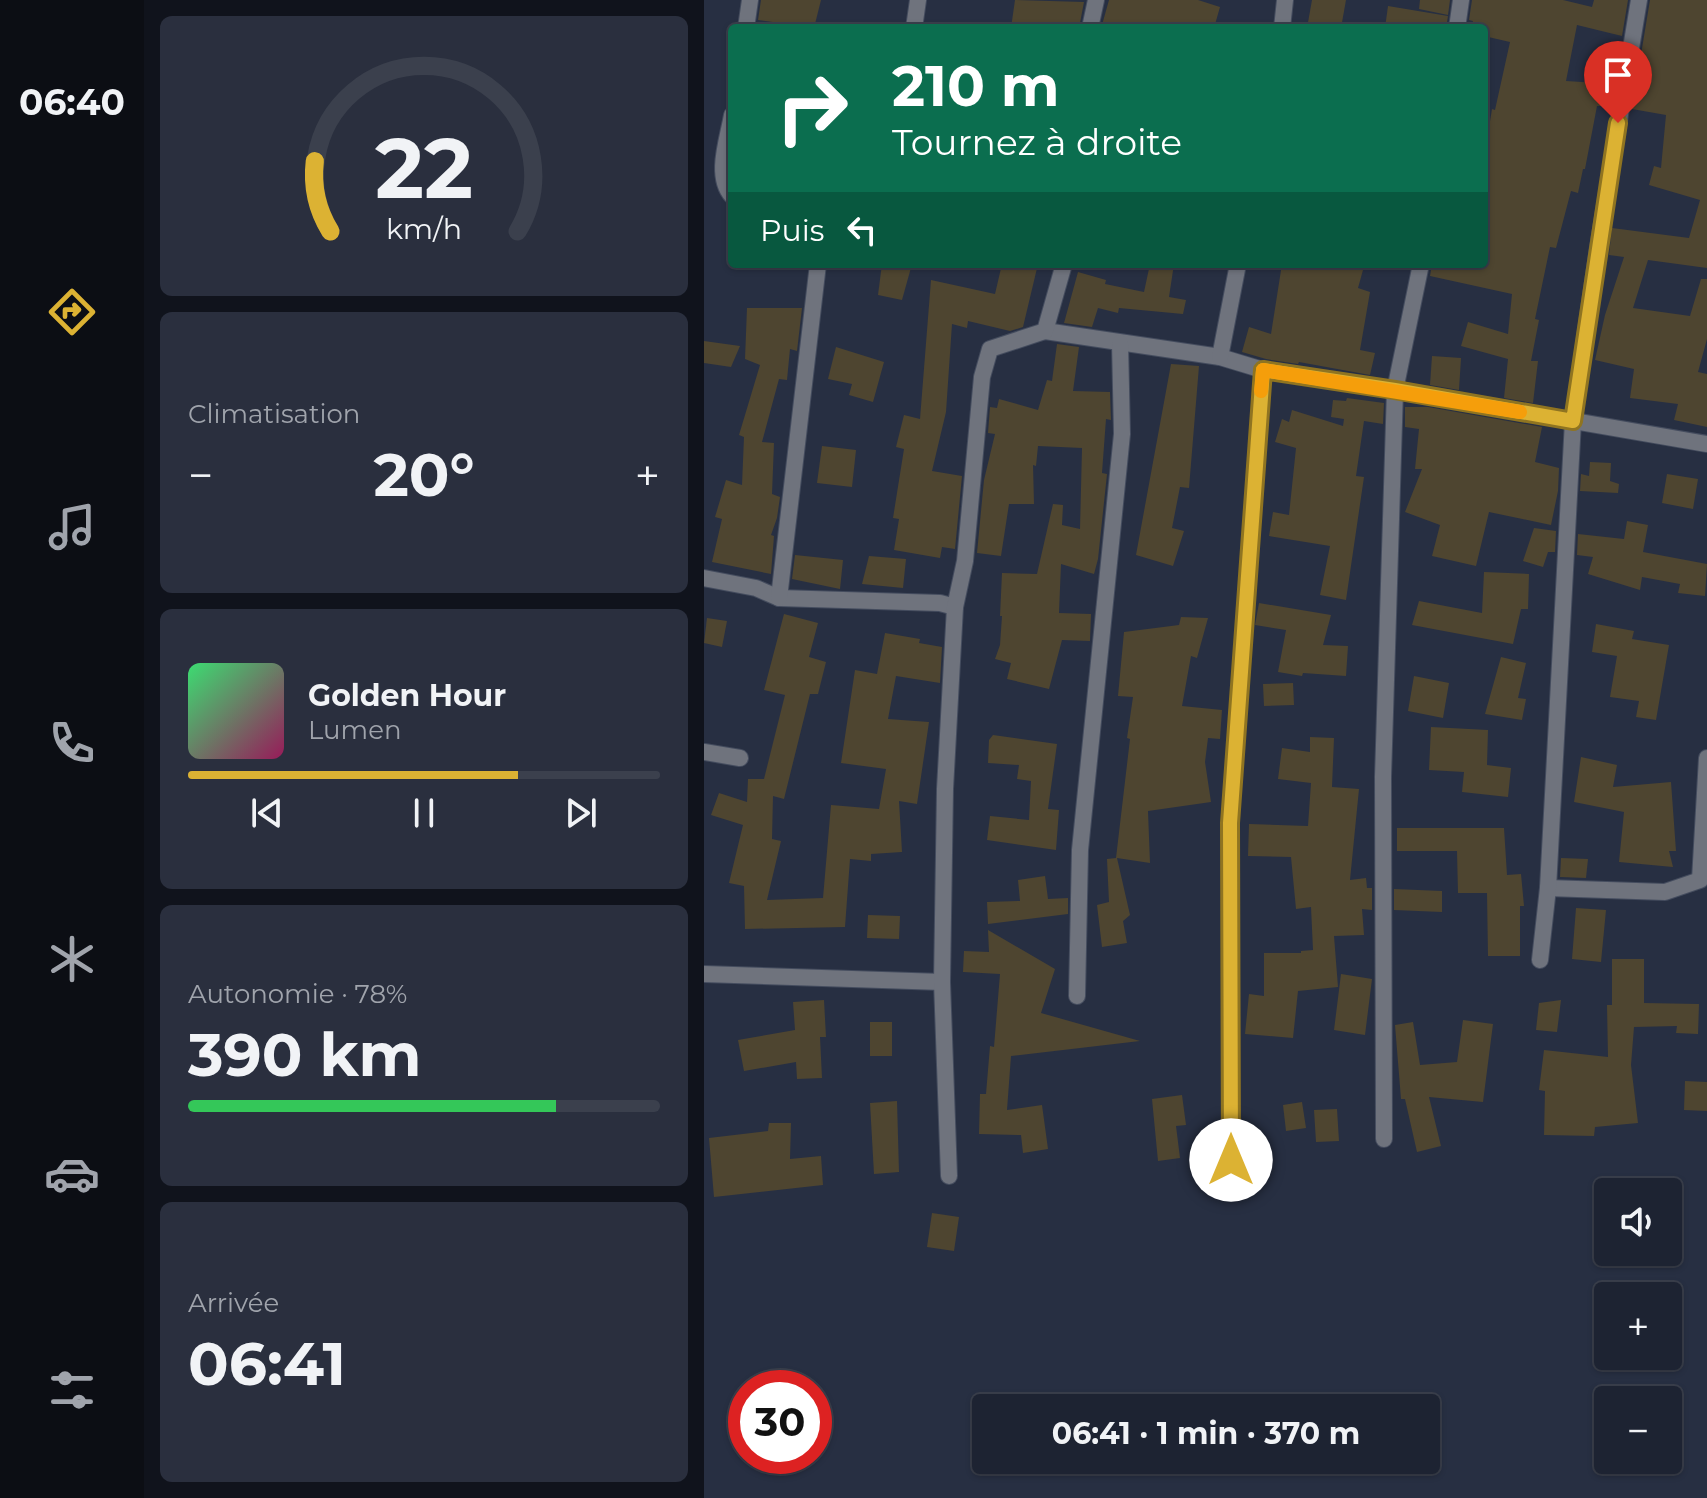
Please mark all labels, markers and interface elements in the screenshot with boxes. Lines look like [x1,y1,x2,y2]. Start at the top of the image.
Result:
pin [1584,41,1652,123]
text: 210 m [892,52,1060,120]
icon: arrive [1596,53,1640,97]
icon: right [760,56,864,160]
text: 06:40 [19,80,125,124]
text: 22 [375,117,473,219]
text: Tournez à droite [892,120,1182,164]
icon: left [840,208,884,252]
text: km/h [386,211,462,246]
text: Puis [760,212,824,249]
icon: directions [44,284,100,340]
text: Climatisation [188,398,360,430]
text: 20° [373,438,475,511]
text: − [188,448,213,502]
text: + [635,448,660,502]
icon: music [44,499,100,555]
text: Golden Hour [308,677,506,714]
text: Lumen [308,714,401,746]
icon: phone [44,715,100,771]
icon: previous [245,791,289,835]
icon: pause [402,791,446,835]
icon: next [559,791,603,835]
icon: climate [44,931,100,987]
text: Autonomie · 78% [188,978,407,1010]
text: 390 km [188,1018,421,1091]
position arrow [1189,1118,1273,1202]
icon: car [44,1146,100,1202]
map controls [1594,1178,1682,1474]
button: sound [1594,1178,1682,1266]
button: + [1594,1282,1682,1370]
text: Arrivée [188,1287,279,1319]
text: 06:41 [188,1327,346,1400]
icon: filters [44,1362,100,1418]
speed limit sign: 30 [728,1370,832,1474]
button: − [1594,1386,1682,1474]
text: 06:41 · 1 min · 370 m [1052,1415,1360,1452]

